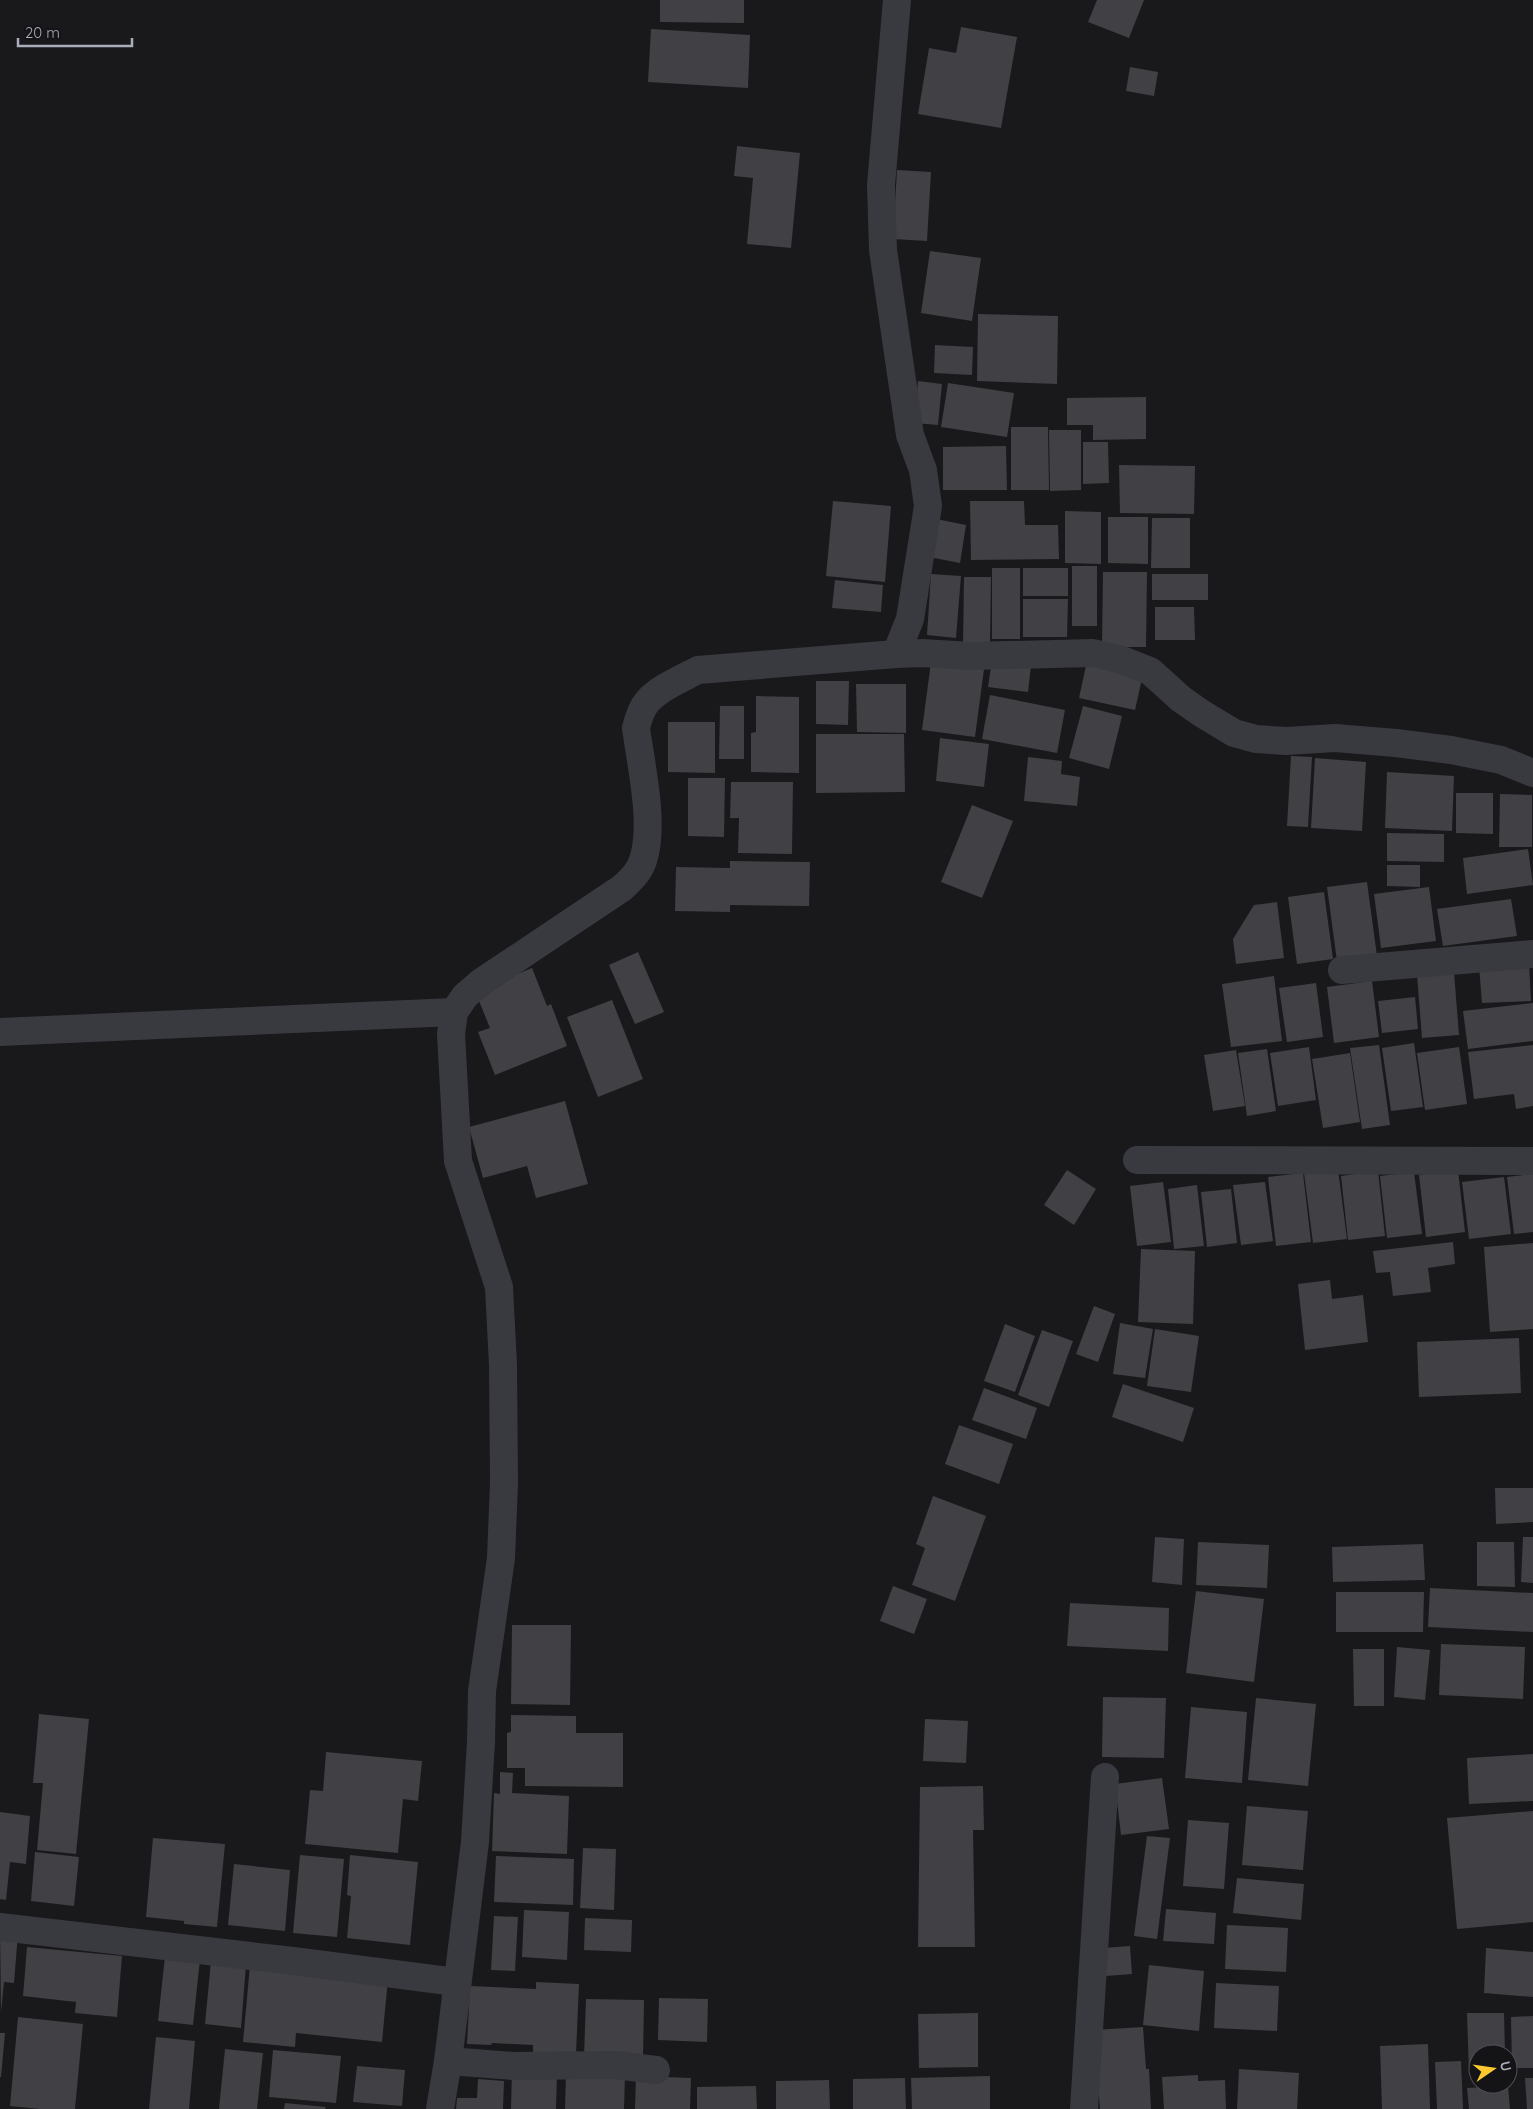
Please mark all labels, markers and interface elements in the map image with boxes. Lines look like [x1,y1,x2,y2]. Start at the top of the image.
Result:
scale bar [18,15,131,47]
text: 20 m [25,23,60,42]
north arrow [1468,2044,1518,2094]
text: U [1496,2059,1516,2073]

